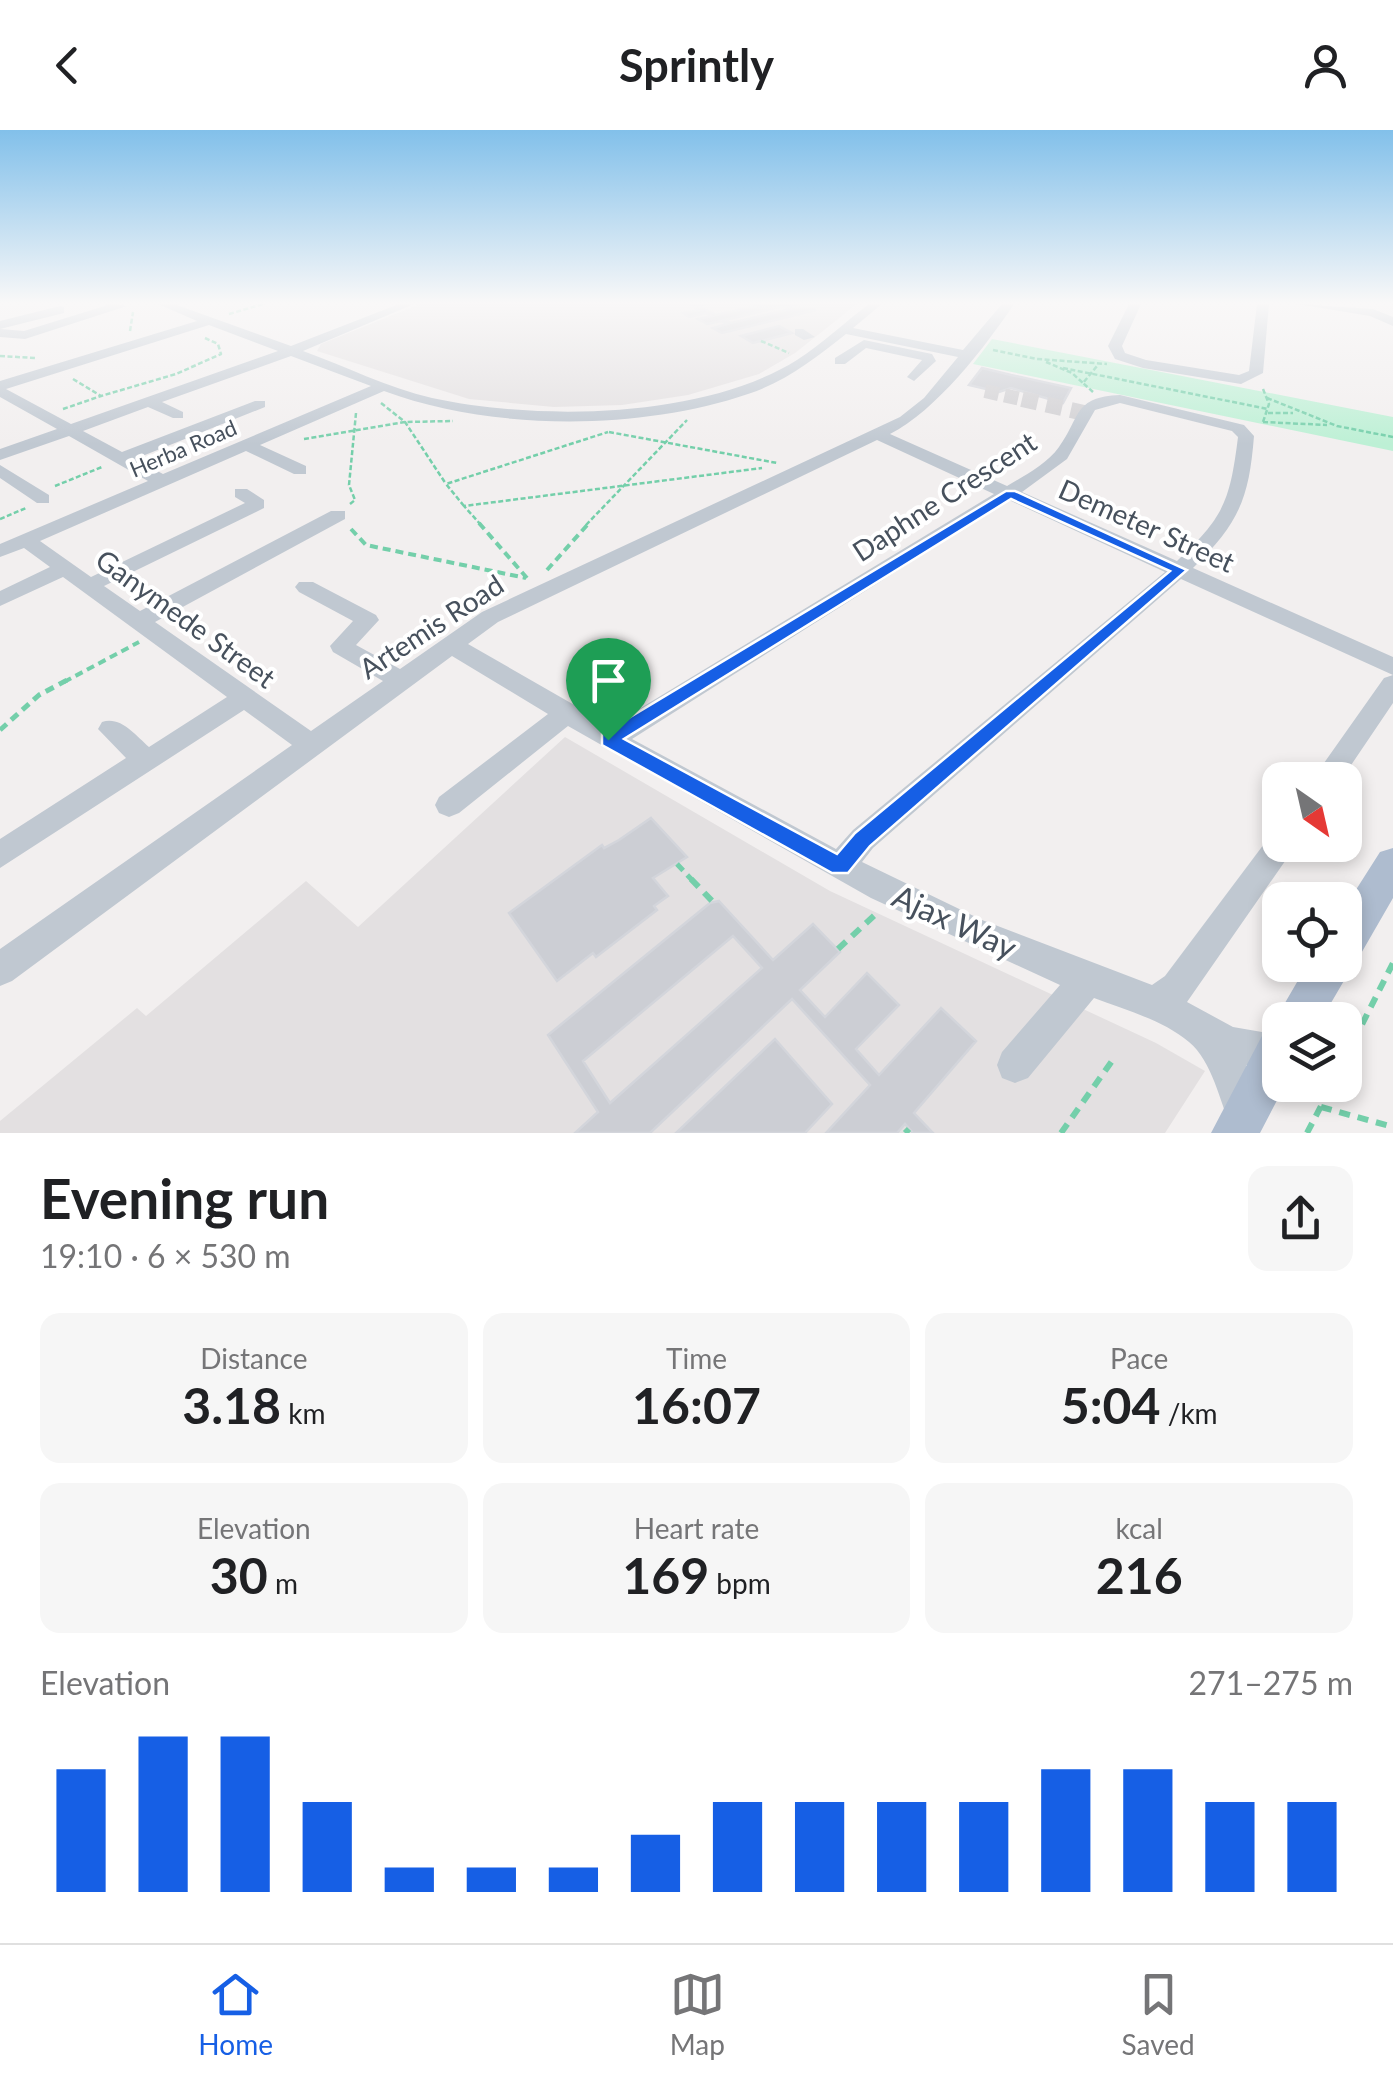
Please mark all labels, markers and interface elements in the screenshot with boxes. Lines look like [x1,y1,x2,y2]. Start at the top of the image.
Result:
icon: back [40,38,95,93]
text: Sprintly [619,38,774,92]
icon: person [1298,38,1353,93]
street label: Herba Road [125,413,241,483]
street label: Daphne Crescent [846,424,1042,568]
street label: Demeter Street [1054,471,1240,579]
street label: Ganymede Street [90,542,282,694]
street label: Artemis Road [353,567,509,685]
pin [566,638,651,741]
icon: arrive [581,653,636,708]
north arrow [1262,762,1362,862]
map controls [1262,762,1362,1102]
street label: Ajax Way [887,875,1024,967]
button: locate [1262,882,1362,982]
button: layers [1262,1002,1362,1102]
text: Evening run [40,1165,329,1231]
button: share [1248,1166,1353,1271]
text: 19:10 · 6 × 530 m [40,1236,291,1275]
text: Distance [200,1341,308,1375]
text: Time [666,1341,727,1375]
text: Pace [1110,1341,1168,1375]
text: 3.18 [182,1375,281,1435]
text: 16:07 [632,1375,761,1435]
text: 5:04 [1061,1375,1161,1435]
text: km [281,1396,325,1430]
text: /km [1161,1396,1218,1430]
text: Elevation [197,1511,311,1545]
text: Heart rate [634,1511,759,1545]
text: kcal [1115,1511,1163,1545]
text: 30 [210,1545,268,1605]
text: 169 [622,1545,709,1605]
text: 216 [1096,1545,1183,1605]
text: m [268,1566,298,1600]
text: bpm [709,1566,771,1600]
text: Elevation [40,1663,170,1702]
text: 271–275 m [1189,1663,1353,1702]
tab: Home [198,1967,273,2061]
tab: Map [670,1967,725,2061]
tab: Saved [1122,1967,1195,2061]

